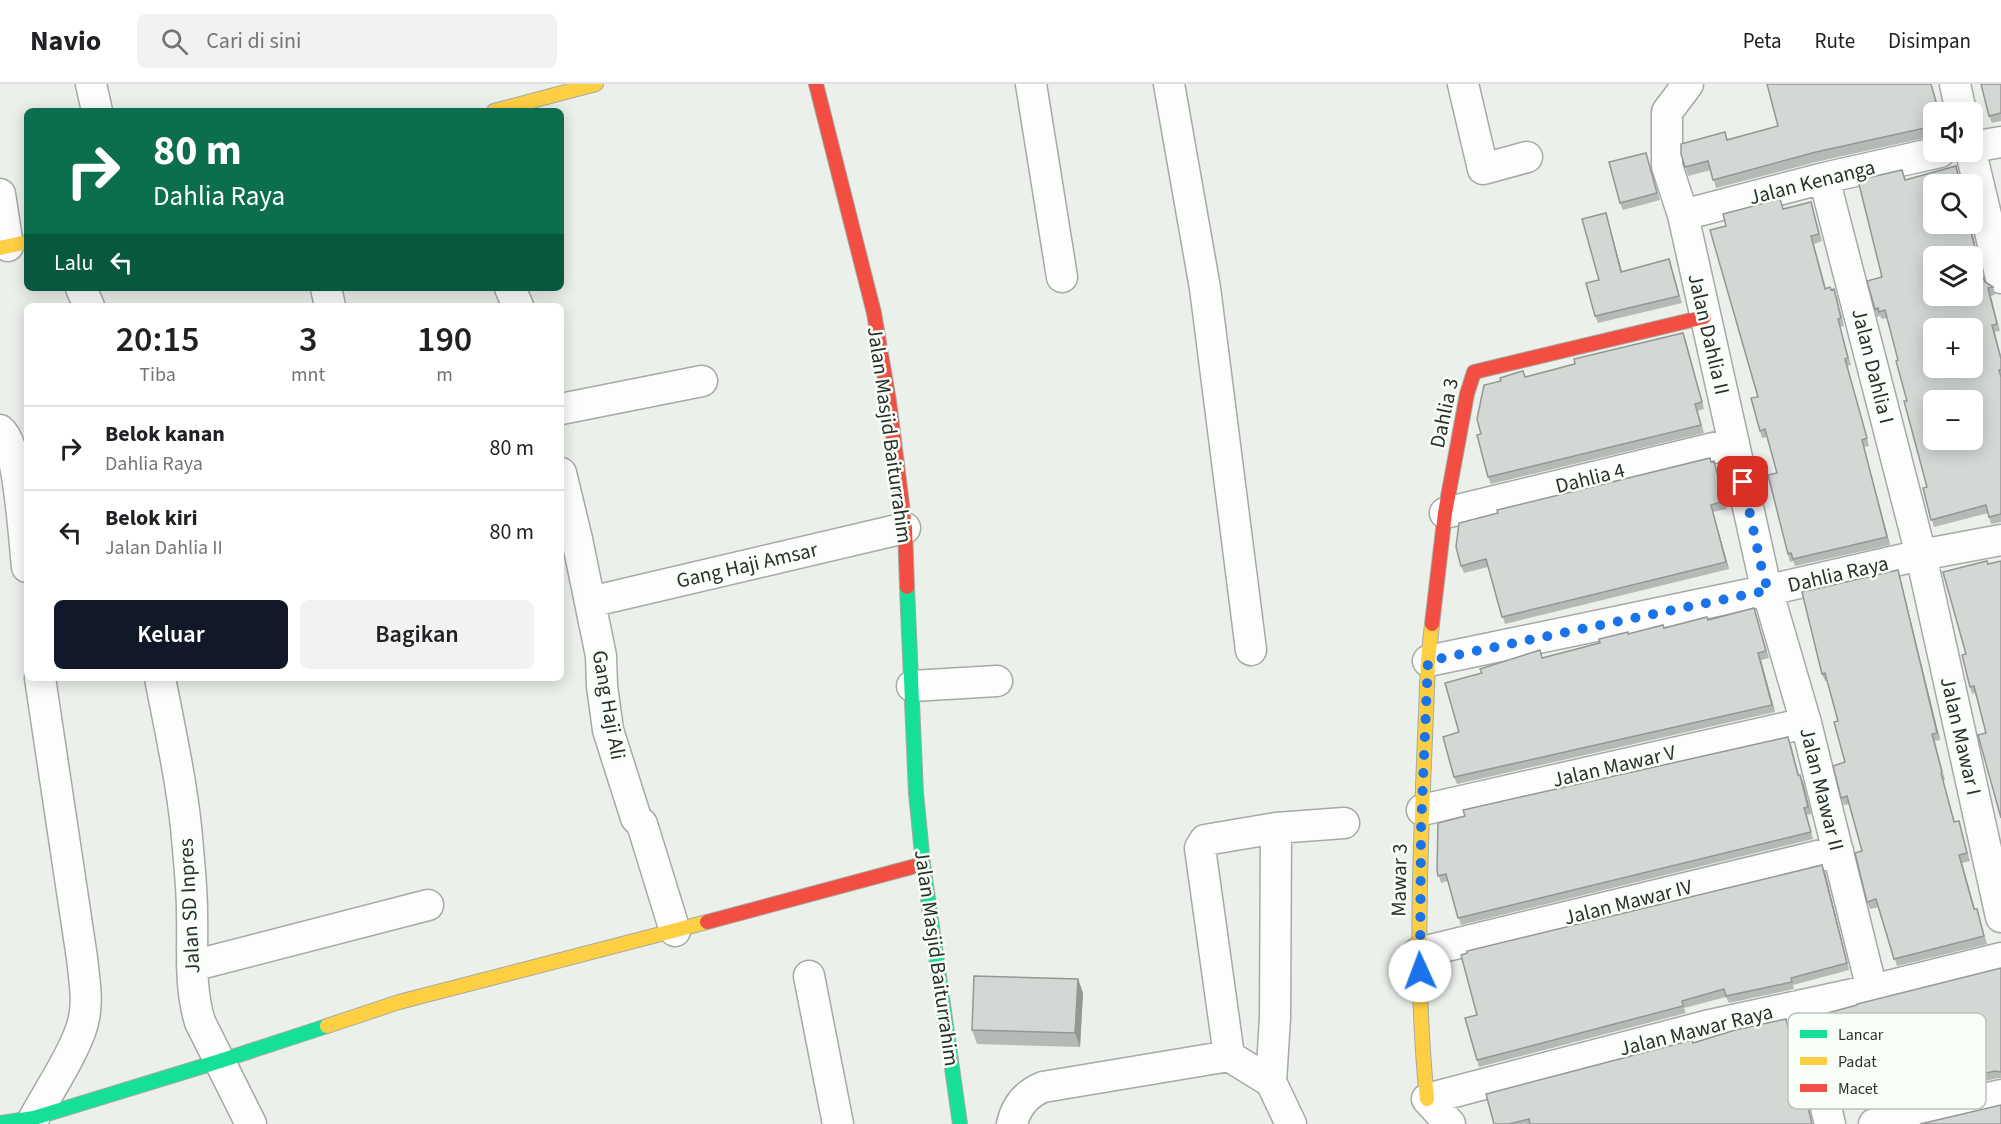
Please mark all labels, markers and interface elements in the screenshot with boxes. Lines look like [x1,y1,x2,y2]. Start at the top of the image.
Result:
search box [137,14,557,68]
text: Navio [30,21,101,61]
icon: search [158,25,191,58]
text: Cari di sini [206,25,302,57]
text: Peta [1743,26,1781,56]
text: Rute [1814,26,1855,56]
text: Disimpan [1888,26,1971,56]
map controls [1923,102,1983,450]
button: sound [1923,102,1983,162]
text: 80 m [153,121,242,181]
icon: right [54,132,132,210]
street label: Jalan Kenanga [1746,152,1878,212]
button: search [1923,174,1983,234]
text: Dahlia Raya [153,177,285,216]
icon: left [105,246,138,279]
button: layers [1923,246,1983,306]
text: Lalu [54,247,93,279]
street label: Jalan Dahlia II [1680,270,1738,398]
street label: Jalan Dahlia I [1844,305,1902,427]
text: 20:15 [116,314,199,365]
text: 3 [299,314,317,365]
text: 190 [417,314,472,365]
button: + [1923,318,1983,378]
street label: Jalan Masjid Baiturrahim [860,325,920,545]
text: Tiba [139,361,176,389]
text: mnt [291,361,325,389]
text: m [436,361,453,389]
street label: Dahlia 3 [1422,375,1466,451]
button: − [1923,390,1983,450]
text: Belok kanan [105,418,225,450]
icon: right [54,432,87,465]
text: 80 m [489,432,534,464]
text: Dahlia Raya [105,450,203,478]
street label: Dahlia 4 [1552,455,1628,501]
pin [1717,456,1768,507]
icon: arrive [1726,465,1759,498]
text: Belok kiri [105,502,198,534]
icon: left [54,516,87,549]
text: 80 m [489,516,534,548]
text: Jalan Dahlia II [105,534,223,562]
street label: Gang Haji Amsar [673,534,821,596]
street label: Dahlia Raya [1785,548,1891,600]
button: Keluar [54,600,288,669]
button: Bagikan [300,600,534,669]
street label: Gang Haji Ali [585,648,633,762]
street label: Jalan Mawar I [1933,674,1989,798]
street label: Jalan Mawar II [1792,724,1852,854]
street label: Jalan Mawar V [1549,737,1679,795]
street label: Jalan SD Inpres [170,837,208,974]
street label: Mawar 3 [1383,843,1415,917]
street label: Jalan Masjid Baiturrahim [907,848,967,1068]
street label: Jalan Mawar IV [1561,872,1696,932]
position arrow [1388,939,1452,1003]
street label: Jalan Mawar Raya [1616,996,1776,1064]
legend [1788,1013,1986,1109]
text: Lancar [1838,1024,1884,1046]
text: Padat [1838,1051,1877,1073]
text: Macet [1838,1078,1878,1100]

